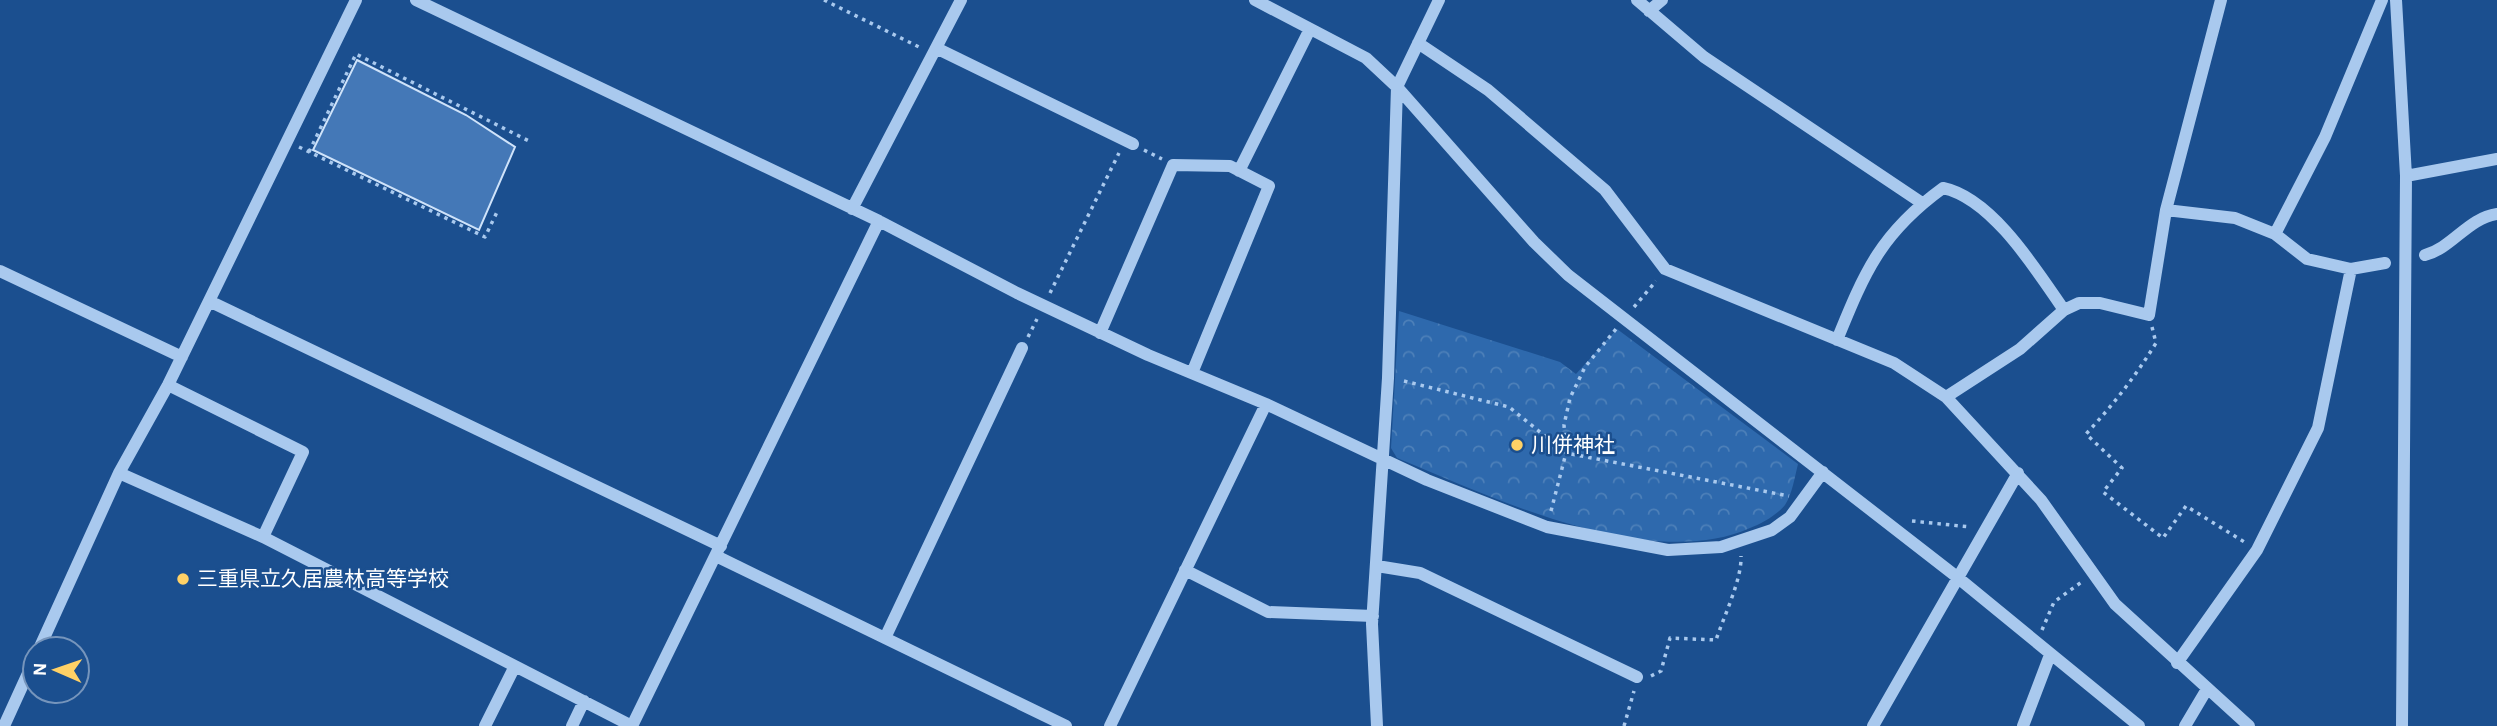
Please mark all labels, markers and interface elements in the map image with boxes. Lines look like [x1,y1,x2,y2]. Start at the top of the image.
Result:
place label: 川併神社 [1531,434,1615,456]
marker: 川併神社 [1509,437,1525,453]
place label: 三重県立久居農林高等学校 [197,568,449,590]
marker: 三重県立久居農林高等学校 [175,571,191,587]
north arrow [21,635,91,705]
text: N [31,663,50,676]

